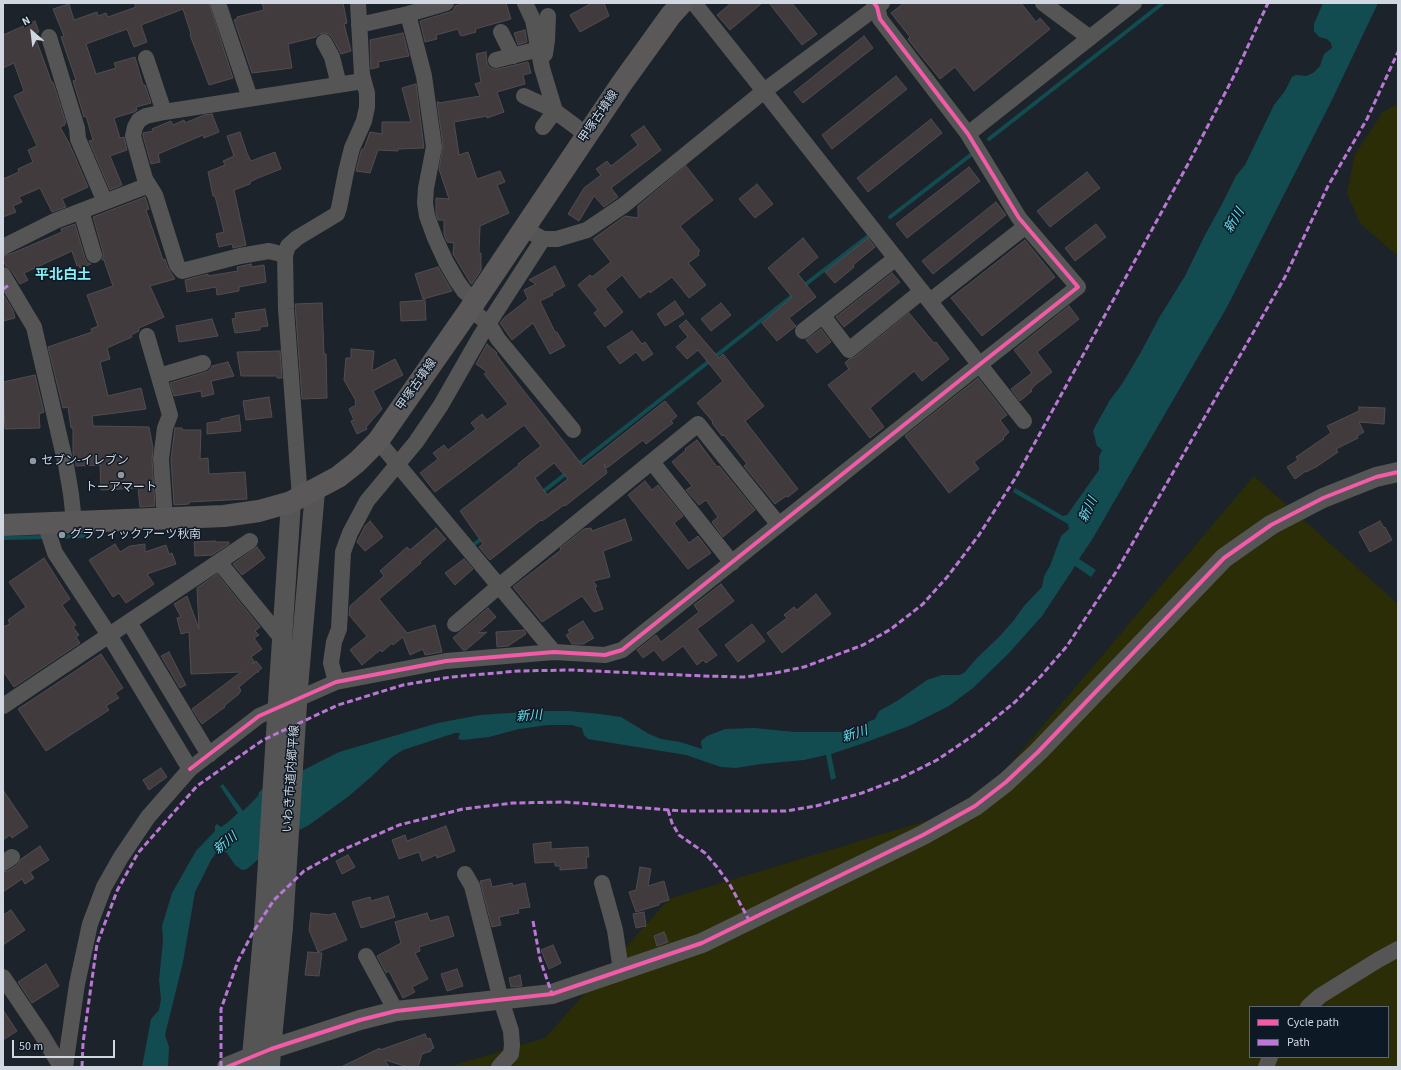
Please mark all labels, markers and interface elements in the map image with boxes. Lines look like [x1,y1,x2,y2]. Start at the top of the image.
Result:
north arrow [12,12,52,52]
text: N [19,13,33,29]
street label: 甲塚古墳線 [576,88,622,146]
water label: 新川 [1222,206,1248,236]
district label: 平北白土 [35,268,91,284]
street label: 甲塚古墳線 [394,356,440,414]
place label: セブン-イレブン [41,454,129,468]
marker: セブン-イレブン [28,456,38,466]
marker: トーアマート [116,470,126,480]
place label: トーアマート [85,481,157,495]
water label: 新川 [1076,495,1102,525]
place label: グラフィックアーツ秋南 [70,528,201,542]
marker: グラフィックアーツ秋南 [57,530,67,540]
water label: 新川 [515,708,543,726]
water label: 新川 [840,724,870,746]
street label: いわき市道内郷平線 [281,725,303,833]
water label: 新川 [211,830,241,858]
legend [1249,1006,1389,1058]
text: Cycle path [1287,1014,1339,1031]
scale bar [14,1032,117,1058]
text: Path [1287,1034,1310,1051]
text: 50 m [19,1038,43,1055]

